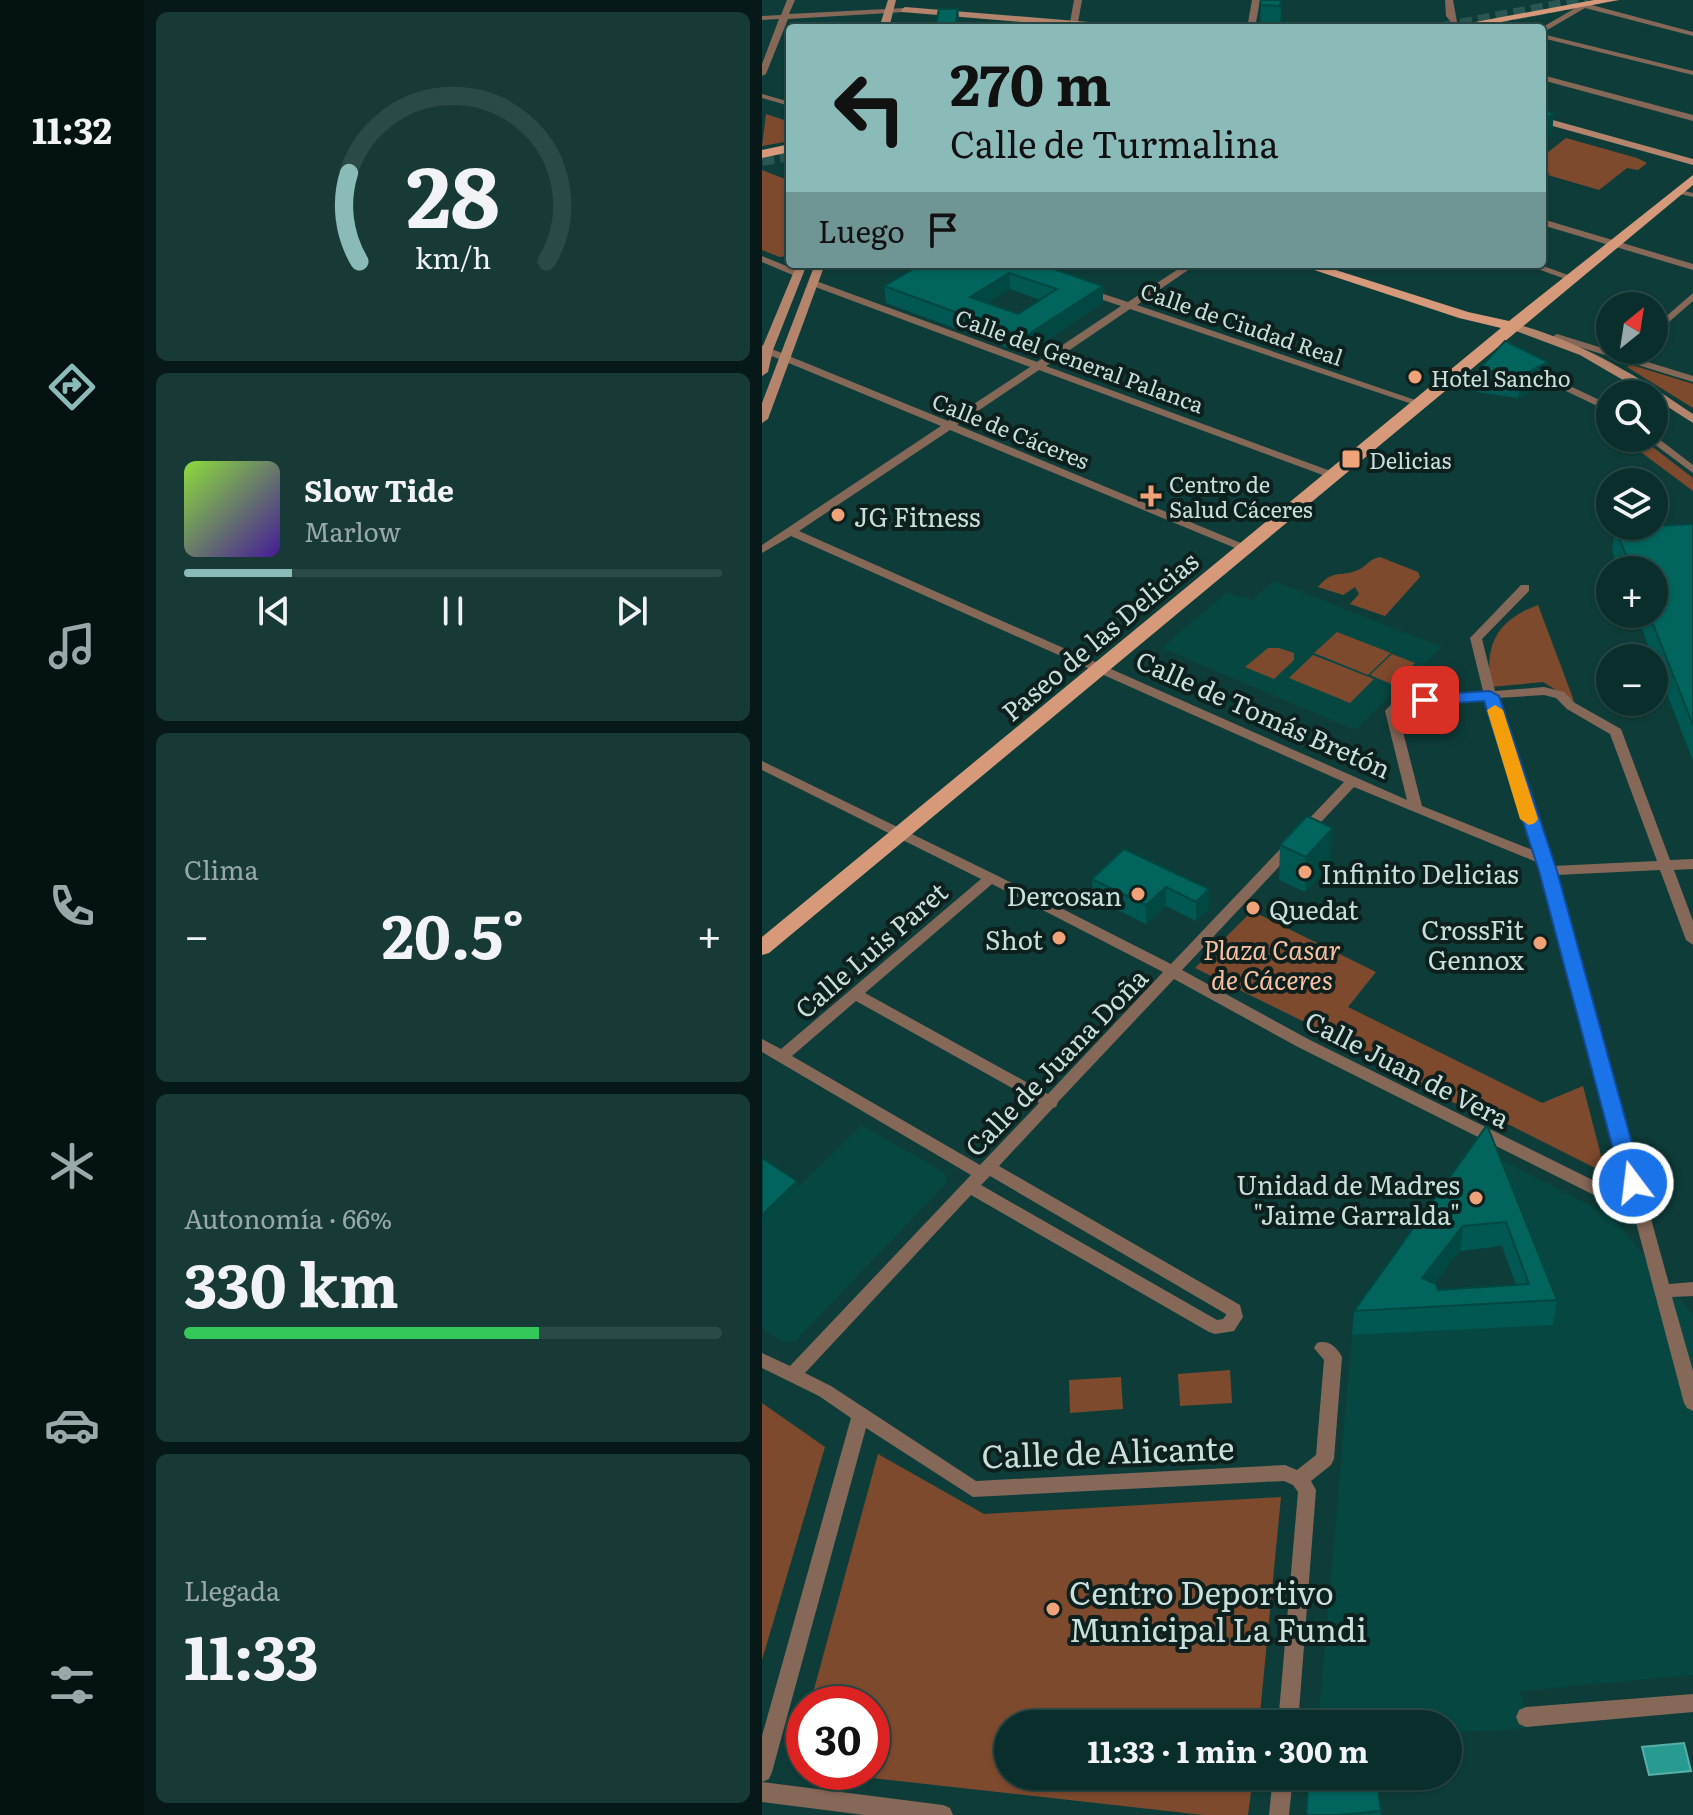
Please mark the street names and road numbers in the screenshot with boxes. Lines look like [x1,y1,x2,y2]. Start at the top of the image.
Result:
street label: Calle de Ciudad Real [1136,273,1348,373]
street label: Calle del General Palanca [951,300,1209,420]
street label: Calle de Cáceres [928,383,1094,477]
street label: Paseo de las Delicias [992,541,1206,729]
street label: Calle de Tomás Bretón [1130,639,1398,787]
street label: Calle Luis Paret [785,871,955,1026]
street label: Calle de Juana Doña [955,958,1155,1164]
street label: Calle Juan de Vera [1299,1000,1517,1136]
street label: Calle de Alicante [981,1422,1235,1478]

